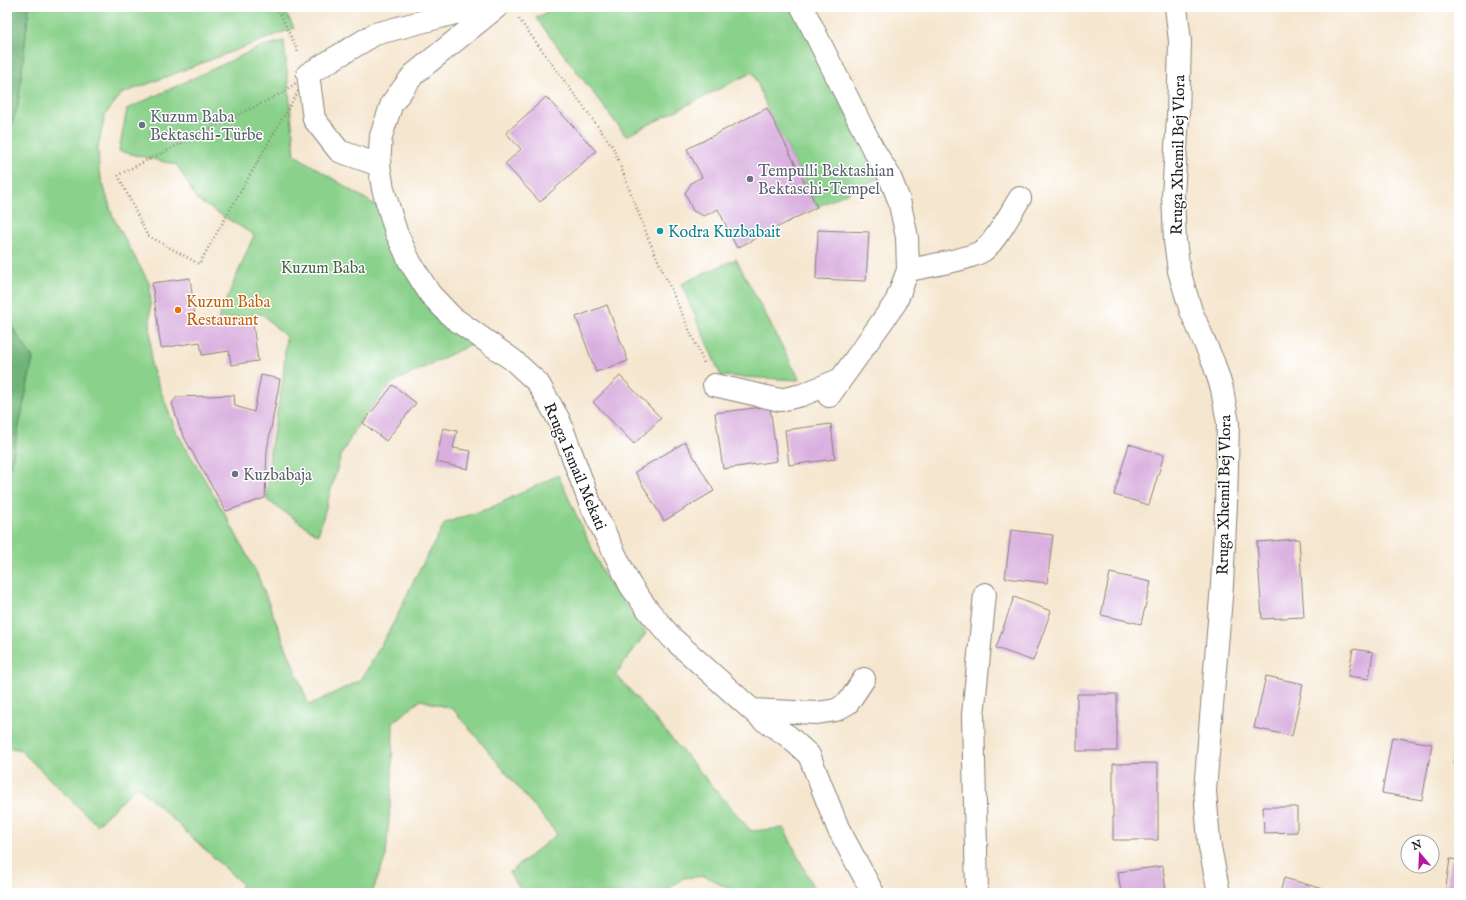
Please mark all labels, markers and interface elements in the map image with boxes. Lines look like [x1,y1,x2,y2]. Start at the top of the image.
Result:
street label: Rruga Xhemil Bej Vlora [1168,75,1190,235]
place label: Kuzum Baba Bektaschi-Türbe [150,108,263,146]
marker: Kuzum Baba Bektaschi-Türbe [137,120,147,130]
place label: Tempulli Bektashian Bektaschi-Tempel [758,162,895,200]
marker: Tempulli Bektashian Bektaschi-Tempel [745,174,755,184]
place label: Kodra Kuzbabait [668,223,781,243]
marker: Kodra Kuzbabait [655,226,665,236]
park label: Kuzum Baba [281,259,365,279]
place label: Kuzum Baba Restaurant [186,293,270,331]
marker: Kuzum Baba Restaurant [173,305,183,315]
street label: Rruga Ismail Mekati [538,400,610,534]
street label: Rruga Xhemil Bej Vlora [1214,415,1236,575]
place label: Kuzbabaja [243,466,312,486]
marker: Kuzbabaja [230,469,240,479]
north arrow [1400,834,1440,874]
text: N [1409,837,1424,854]

